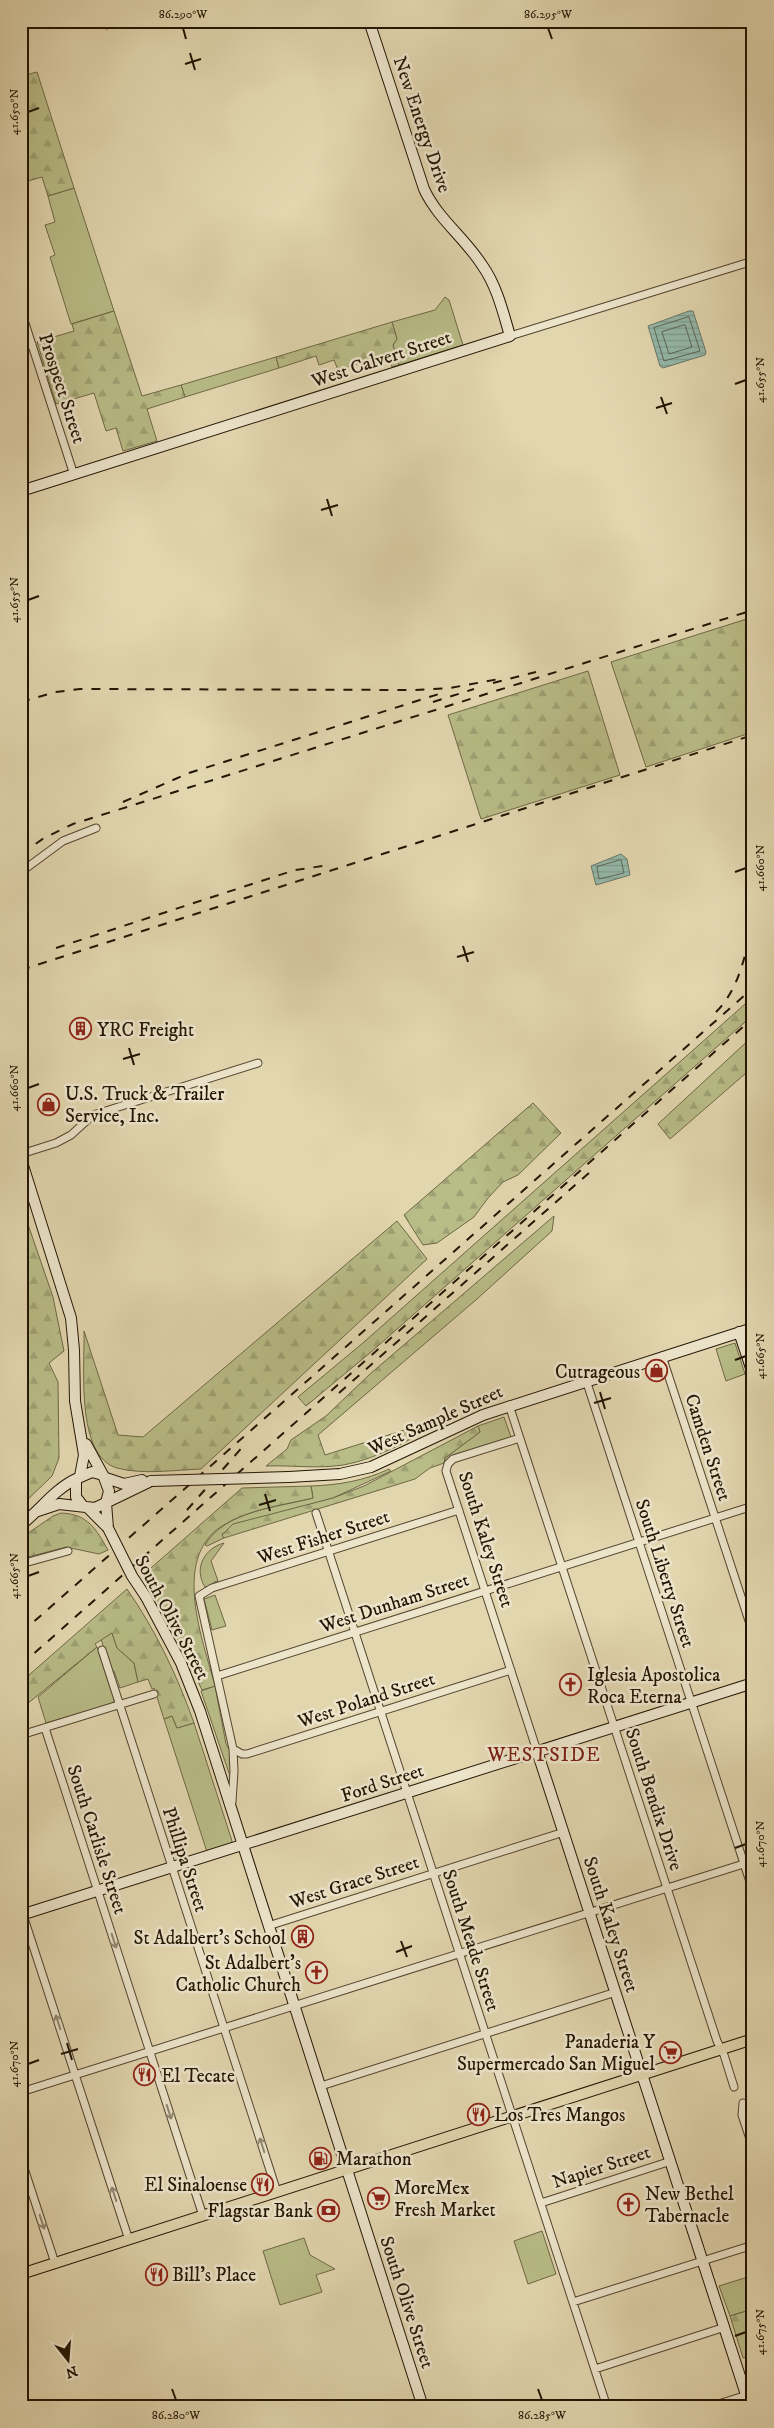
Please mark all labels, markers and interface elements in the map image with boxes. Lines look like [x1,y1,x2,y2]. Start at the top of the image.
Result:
text: 86.290°W [159,7,208,22]
text: 86.295°W [524,7,573,22]
street label: New Energy Drive [388,53,456,196]
text: 41.650°N [7,89,22,135]
street label: West Calvert Street [308,326,454,393]
street label: Prospect Street [33,331,90,446]
text: 41.655°N [753,357,768,403]
text: 41.655°N [7,577,22,623]
text: 41.660°N [753,844,768,891]
building icon: YRC Freight [69,1017,93,1041]
place label: YRC Freight [97,1019,194,1042]
text: 41.660°N [7,1064,22,1111]
place label: U.S. Truck & Trailer Service, Inc. [65,1083,224,1128]
shop icon: U.S. Truck & Trailer Service, Inc. [37,1092,61,1116]
text: 41.665°N [753,1333,768,1379]
shop icon: Cutrageous [644,1359,668,1383]
place label: Cutrageous [555,1361,640,1384]
street label: West Sample Street [364,1380,507,1461]
street label: Camden Street [679,1391,736,1504]
street label: South Kaley Street [453,1469,518,1610]
street label: South Liberty Street [630,1496,699,1651]
street label: West Fisher Street [254,1505,392,1570]
street label: South Olive Street [129,1552,214,1684]
text: 41.665°N [7,1553,22,1599]
street label: West Dunham Street [316,1568,472,1639]
place label: Iglesia Apostolica Roca Eterna [587,1664,720,1709]
street label: West Poland Street [294,1667,438,1734]
church icon: Iglesia Apostolica Roca Eterna [559,1673,583,1697]
street label: South Bendix Drive [620,1725,687,1874]
district label: WESTSIDE [486,1743,601,1768]
street label: Ford Street [338,1759,427,1808]
street label: South Carlisle Street [62,1762,132,1917]
street label: Phillipa Street [157,1804,212,1915]
text: 41.670°N [753,1820,768,1867]
street label: West Grace Street [286,1851,422,1914]
street label: South Kaley Street [578,1854,643,1995]
street label: South Meade Street [437,1867,504,2014]
building icon: St Adalbert's School [290,1925,314,1949]
place label: St Adalbert's School [133,1927,286,1950]
one-way arrow [109,1933,119,1949]
place label: St Adalbert's Catholic Church [175,1952,301,1997]
church icon: St Adalbert's Catholic Church [305,1961,329,1985]
one-way arrow [53,2015,63,2031]
place label: Panaderia Y Supermercado San Miguel [457,2031,656,2076]
text: 41.670°N [7,2040,22,2087]
supermarket icon: Panaderia Y Supermercado San Miguel [659,2040,683,2064]
restaurant icon: El Tecate [133,2063,157,2087]
place label: El Tecate [161,2065,235,2088]
restaurant icon: Los Tres Mangos [466,2102,490,2126]
one-way arrow [165,2104,175,2120]
place label: Los Tres Mangos [494,2104,625,2127]
one-way arrow [257,2137,267,2153]
street label: Napier Street [550,2141,653,2194]
fuel station icon: Marathon [308,2146,332,2170]
place label: Marathon [336,2148,412,2171]
restaurant icon: El Sinaloense [251,2172,275,2196]
place label: El Sinaloense [144,2174,247,2197]
place label: MoreMex Fresh Market [394,2177,496,2222]
place label: New Bethel Tabernacle [645,2183,734,2228]
one-way arrow [109,2186,118,2202]
supermarket icon: MoreMex Fresh Market [366,2186,390,2210]
church icon: New Bethel Tabernacle [617,2192,641,2216]
bank icon: Flagstar Bank [317,2198,341,2222]
place label: Flagstar Bank [207,2200,314,2223]
one-way arrow [37,2214,47,2230]
street label: South Olive Street [374,2233,439,2371]
restaurant icon: Bill's Place [144,2262,168,2286]
place label: Bill's Place [172,2264,256,2287]
text: 41.675°N [753,2309,768,2355]
north arrow [42,2336,92,2386]
text: N [63,2361,80,2382]
text: 86.280°W [152,2408,201,2423]
text: 86.285°W [518,2408,567,2423]

